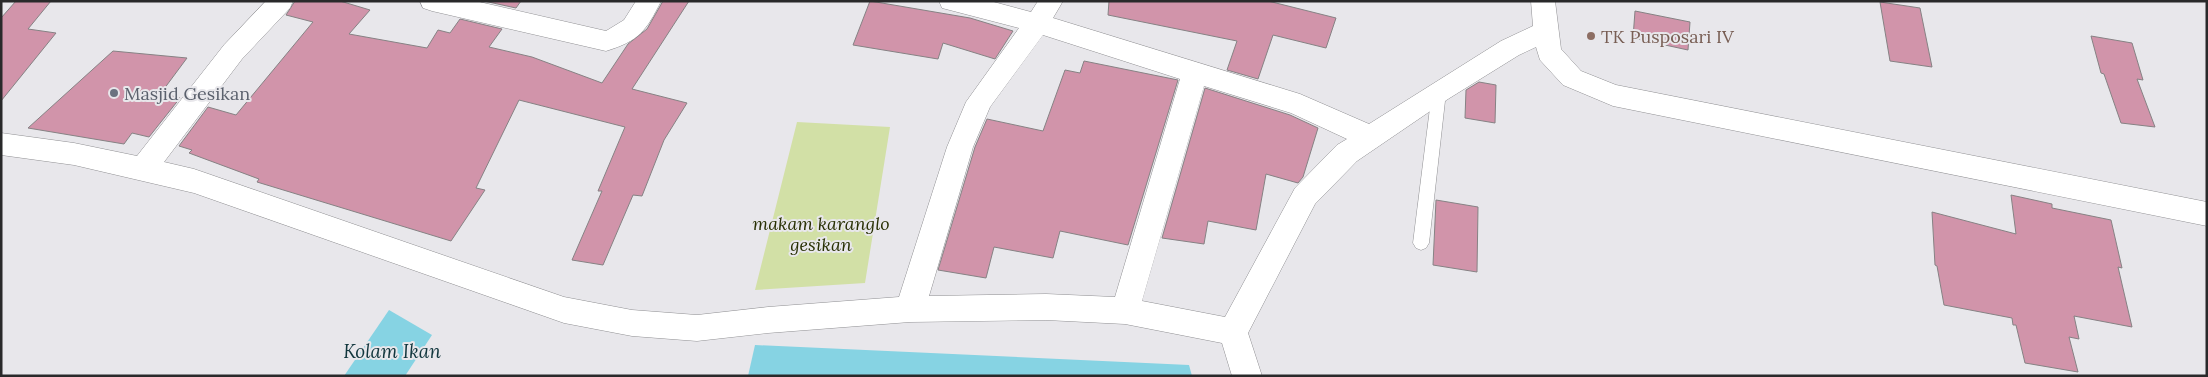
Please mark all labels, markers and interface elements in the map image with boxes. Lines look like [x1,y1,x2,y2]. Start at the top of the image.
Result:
place label: TK Pusposari IV [1601,25,1735,48]
marker: TK Pusposari IV [1585,30,1597,42]
place label: Masjid Gesikan [124,82,250,105]
marker: Masjid Gesikan [108,87,120,99]
park label: makam karanglo gesikan [752,212,890,256]
water label: Kolam Ikan [343,339,441,363]

